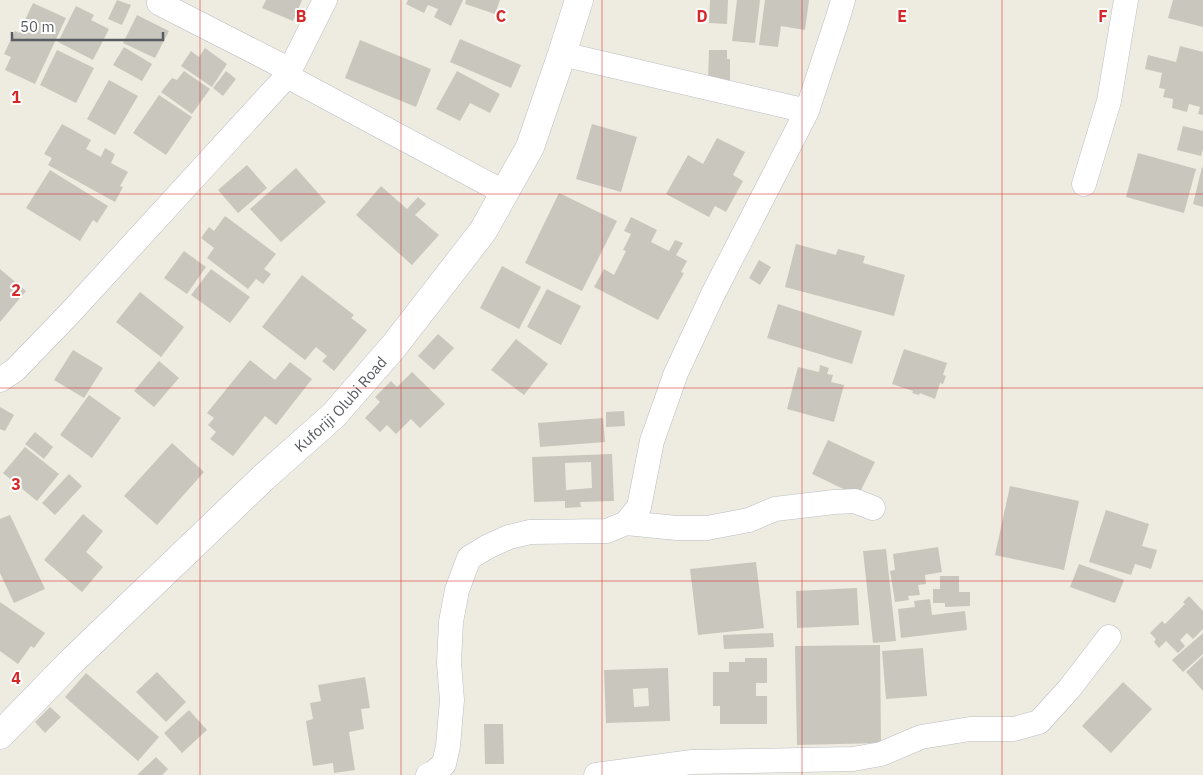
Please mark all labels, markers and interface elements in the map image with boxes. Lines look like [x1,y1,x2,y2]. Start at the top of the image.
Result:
text: B [296,6,307,26]
text: C [496,6,506,26]
text: D [696,6,708,26]
text: E [897,6,907,26]
text: F [1098,6,1108,26]
scale bar [12,10,164,42]
text: 50 m [20,17,55,36]
text: 1 [11,87,21,107]
text: 2 [11,280,21,300]
street label: Kuforiji Olubi Road [290,352,390,456]
text: 3 [11,474,21,494]
text: 4 [11,668,21,688]

